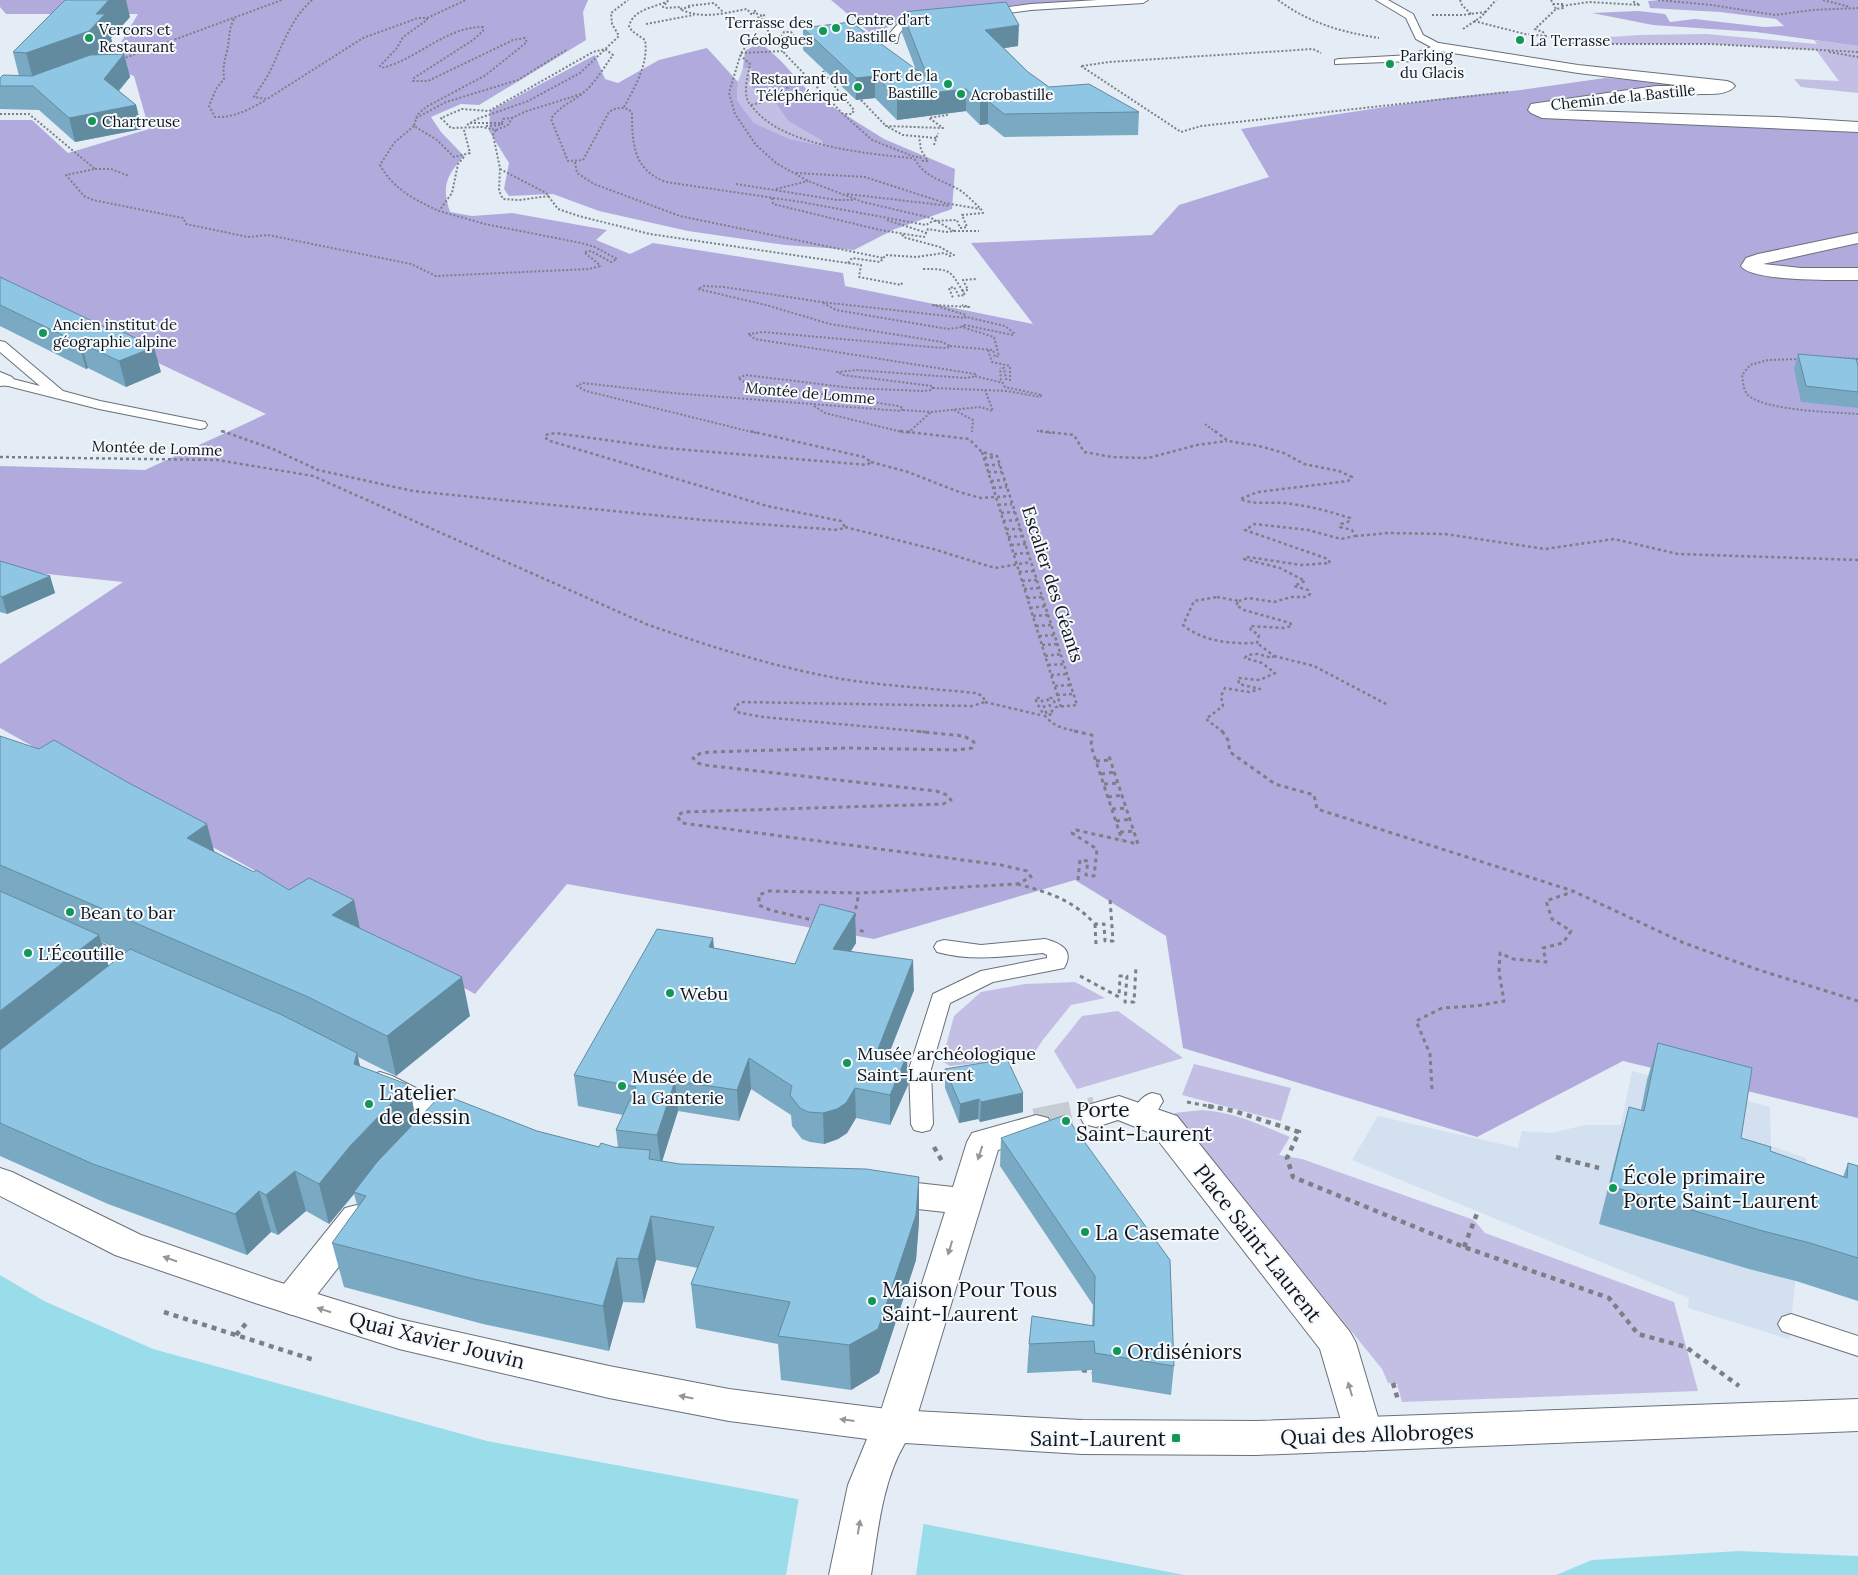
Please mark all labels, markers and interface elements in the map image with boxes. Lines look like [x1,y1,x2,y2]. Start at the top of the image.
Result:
place label: Centre d'art Bastille [846,10,930,46]
place label: Terrasse des Géologues [725,13,813,49]
place label: Vercors et Restaurant [98,20,175,56]
marker: Centre d'art Bastille [830,22,842,34]
marker: Terrasse des Géologues [817,25,829,37]
place label: La Terrasse [1530,31,1610,50]
marker: Vercors et Restaurant [83,32,95,44]
marker: La Terrasse [1514,34,1526,46]
place label: Parking du Glacis [1400,46,1464,82]
marker: Parking du Glacis [1384,58,1396,70]
place label: Fort de la Bastille [872,66,938,102]
place label: Restaurant du Téléphérique [750,69,848,105]
marker: Fort de la Bastille [942,78,954,90]
street label: Chemin de la Bastille [1550,80,1696,114]
marker: Restaurant du Téléphérique [852,81,864,93]
place label: Acrobastille [970,85,1053,104]
marker: Acrobastille [955,88,967,100]
place label: Chartreuse [102,112,180,131]
marker: Chartreuse [86,115,98,127]
place label: Ancien institut de géographie alpine [52,315,177,351]
marker: Ancien institut de géographie alpine [37,327,49,339]
street label: Montée de Lomme [744,378,876,408]
street label: Montée de Lomme [91,436,223,460]
street label: Escalier des Géants [1017,503,1089,665]
place label: Bean to bar [80,901,176,924]
marker: Bean to bar [64,906,76,918]
place label: L'Écoutille [38,942,124,965]
marker: L'Écoutille [22,947,34,959]
place label: Webu [680,982,728,1005]
marker: Webu [664,987,676,999]
place label: Musée archéologique Saint-Laurent [857,1042,1036,1086]
marker: Musée archéologique Saint-Laurent [841,1057,853,1069]
place label: Musée de la Ganterie [632,1065,724,1109]
place label: L'atelier de dessin [379,1079,471,1130]
marker: Musée de la Ganterie [616,1080,628,1092]
place label: Porte Saint-Laurent [1076,1096,1213,1147]
marker: L'atelier de dessin [363,1098,375,1110]
marker: Porte Saint-Laurent [1060,1115,1072,1127]
one-way arrow [976,1146,984,1161]
street label: Place Saint-Laurent [1188,1159,1329,1328]
place label: École primaire Porte Saint-Laurent [1623,1163,1819,1214]
marker: École primaire Porte Saint-Laurent [1607,1182,1619,1194]
place label: La Casemate [1095,1219,1220,1246]
marker: La Casemate [1079,1226,1091,1238]
one-way arrow [946,1241,954,1256]
one-way arrow [162,1255,177,1263]
place label: Maison Pour Tous Saint-Laurent [882,1276,1057,1327]
marker: Maison Pour Tous Saint-Laurent [866,1295,878,1307]
one-way arrow [316,1305,331,1313]
street label: Quai Xavier Jouvin [346,1305,528,1375]
place label: Ordiséniors [1127,1338,1242,1365]
marker: Ordiséniors [1111,1345,1123,1357]
one-way arrow [1346,1381,1354,1396]
one-way arrow [678,1392,694,1400]
one-way arrow [838,1416,854,1424]
street label: Quai des Allobroges [1280,1417,1474,1451]
place label: Saint-Laurent [1030,1425,1167,1452]
marker: Saint-Laurent [1170,1432,1182,1444]
one-way arrow [855,1519,863,1535]

